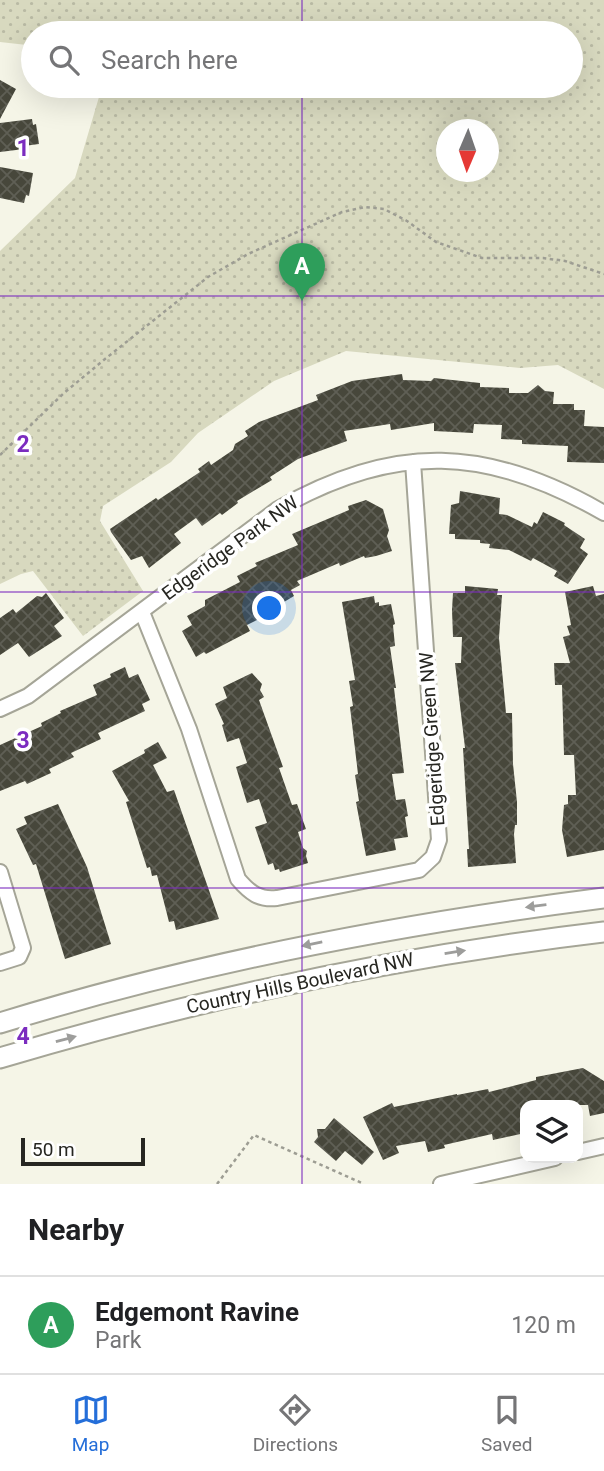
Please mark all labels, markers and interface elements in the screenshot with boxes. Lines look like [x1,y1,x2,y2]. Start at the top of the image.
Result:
search box [21,21,583,98]
icon: search [45,41,83,79]
text: Search here [101,45,238,75]
north arrow [436,119,499,182]
text: 1 [16,135,30,162]
pin: A [279,243,325,301]
text: 2 [16,431,30,458]
street label: Edgeridge Park NW [157,491,303,605]
your location [252,591,286,625]
street label: Edgeridge Green NW [414,651,450,827]
text: 3 [16,727,30,754]
one-way arrow [525,901,547,912]
one-way arrow [301,939,323,950]
one-way arrow [444,946,466,957]
street label: Country Hills Boulevard NW [184,948,416,1018]
text: 4 [16,1023,30,1050]
one-way arrow [55,1033,77,1044]
map controls [520,1100,583,1163]
button: layers [520,1100,583,1163]
scale bar [21,1135,145,1167]
text: 50 m [32,1138,75,1161]
text: Nearby [28,1212,124,1247]
text: Edgemont Ravine [95,1297,299,1327]
text: A [43,1312,59,1339]
text: 120 m [511,1312,576,1339]
text: Park [95,1327,141,1354]
tab: Map [72,1391,110,1456]
tab: Directions [253,1391,338,1456]
tab: Saved [481,1391,532,1456]

